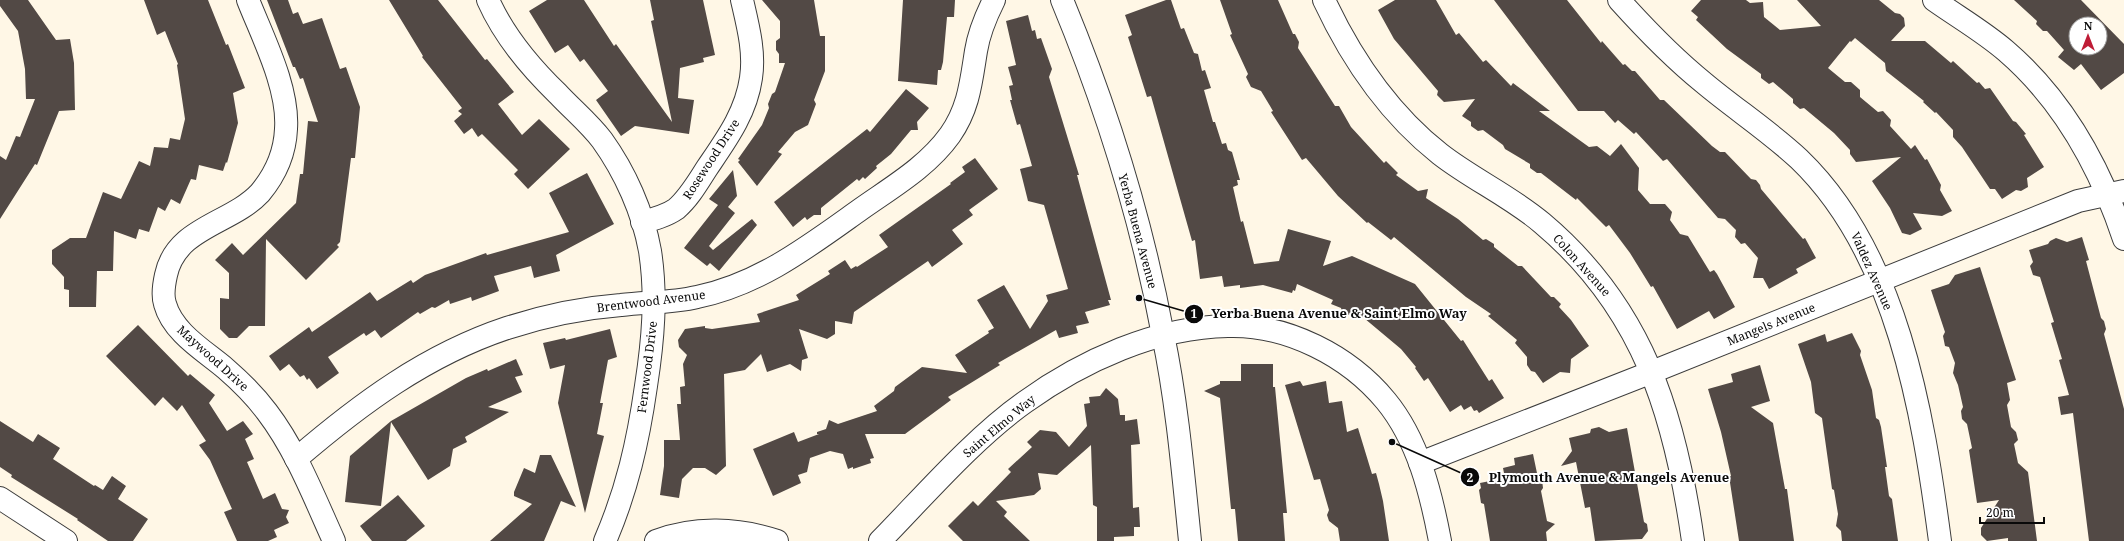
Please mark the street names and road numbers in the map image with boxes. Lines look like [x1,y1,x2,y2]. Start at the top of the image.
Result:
street label: Rosewood Drive [679,115,743,203]
street label: Yerba Buena Avenue [1114,171,1162,290]
street label: Valdez Avenue [1847,229,1897,313]
street label: Colon Avenue [1549,230,1615,300]
street label: Brentwood Avenue [596,286,706,316]
street label: Mangels Avenue [1724,299,1818,349]
street label: Fernwood Drive [633,320,661,414]
street label: Maywood Drive [174,321,252,395]
street label: Saint Elmo Way [959,390,1039,461]

